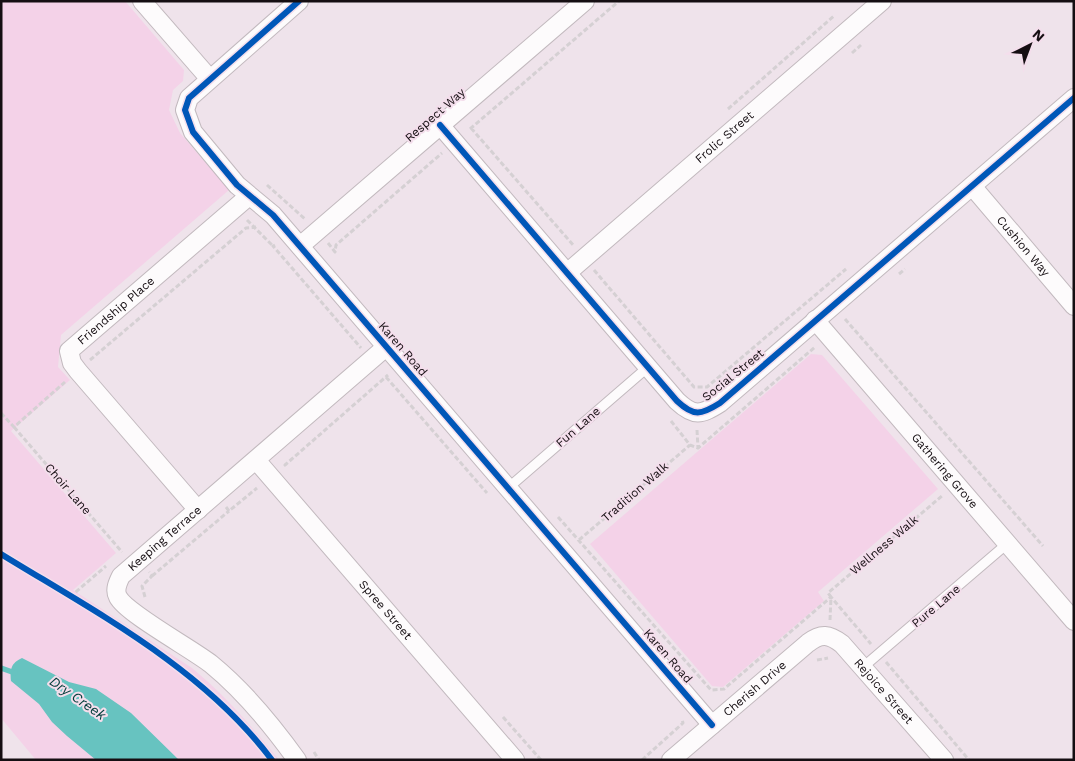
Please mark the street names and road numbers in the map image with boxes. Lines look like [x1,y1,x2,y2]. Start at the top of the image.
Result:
street label: Respect Way [402,85,468,145]
street label: Frolic Street [692,108,756,166]
street label: Cushion Way [994,213,1053,280]
street label: Friendship Place [75,274,157,347]
street label: Karen Road [376,319,430,379]
street label: Social Street [699,346,767,404]
street label: Fun Lane [553,404,603,450]
street label: Gathering Grove [909,430,981,511]
street label: Tradition Walk [599,459,671,525]
street label: Choir Lane [42,461,94,517]
street label: Keeping Terrace [125,503,204,574]
street label: Wellness Walk [847,512,921,578]
street label: Spree Street [356,577,415,642]
street label: Pure Lane [909,582,963,630]
street label: Karen Road [641,626,695,686]
street label: Rejoice Street [851,656,916,727]
street label: Cherish Drive [720,658,789,719]

